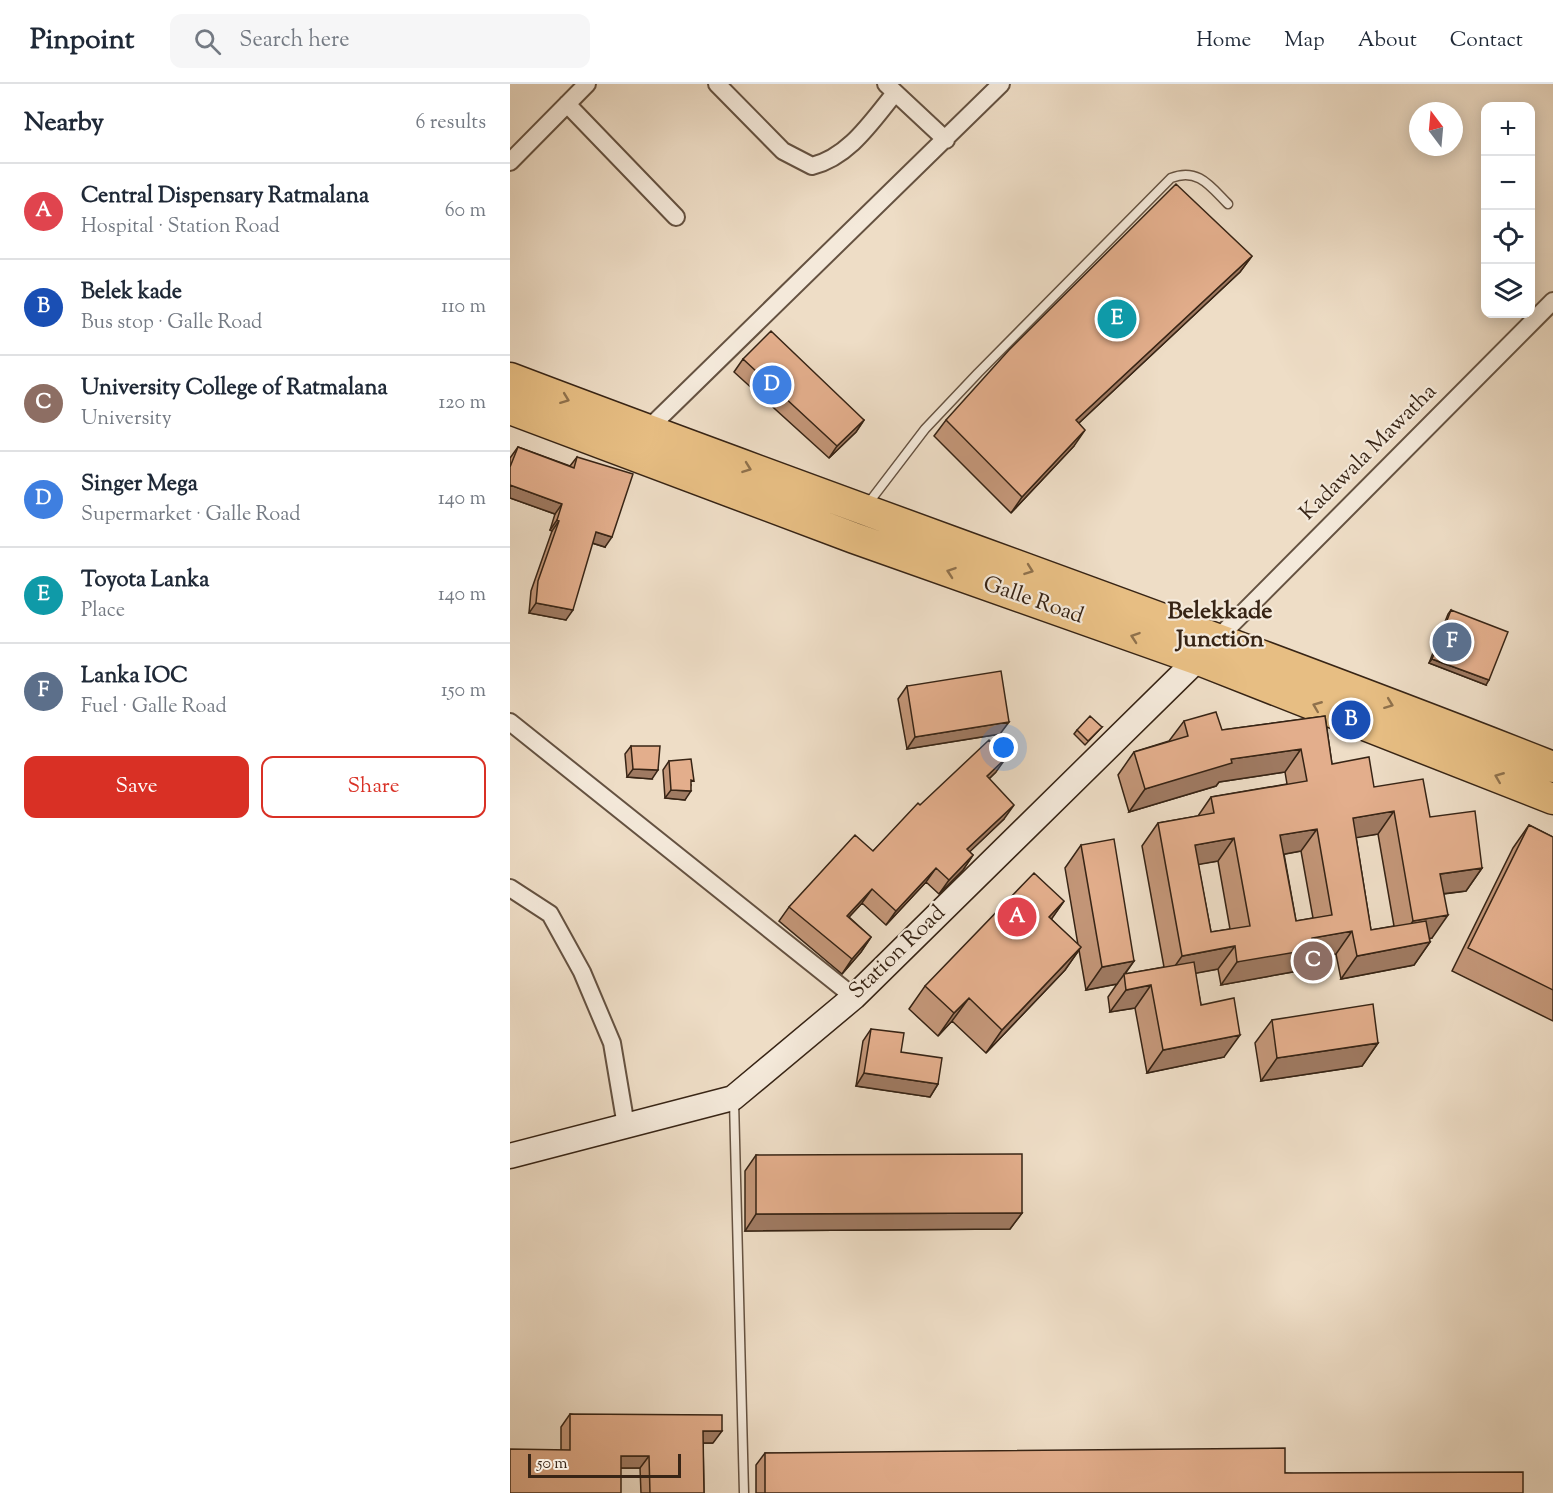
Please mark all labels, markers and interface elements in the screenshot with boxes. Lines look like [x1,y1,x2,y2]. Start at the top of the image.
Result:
search box [170,14,590,68]
text: Pinpoint [30,21,134,61]
icon: search [191,25,224,58]
text: Search here [239,25,350,57]
text: Home [1196,26,1251,56]
text: Map [1284,26,1325,56]
text: About [1358,26,1417,56]
text: Contact [1450,26,1523,56]
north arrow [1409,102,1463,156]
map controls [1481,102,1535,318]
button: + [1481,102,1535,156]
text: Nearby [24,105,104,142]
text: 6 results [416,109,486,138]
button: − [1481,156,1535,210]
text: Central Dispensary Ratmalana [81,181,369,213]
text: A [35,197,52,226]
text: 60 m [445,197,486,226]
button: locate [1481,210,1535,264]
text: Hospital · Station Road [81,213,280,242]
button: layers [1481,264,1535,318]
text: Belek kade [81,277,182,309]
text: B [37,293,50,322]
text: 110 m [441,293,486,322]
pin: E [1098,296,1136,342]
text: Bus stop · Galle Road [81,309,262,338]
pin: D [752,362,792,408]
text: University College of Ratmalana [81,373,388,405]
street label: Kadawala Mawatha [1293,377,1445,529]
text: C [35,389,52,418]
text: 120 m [438,389,486,418]
one-way arrow [558,392,569,404]
text: University [81,405,172,434]
one-way arrow [741,460,752,473]
text: Singer Mega [81,469,198,501]
text: D [36,485,51,514]
text: 140 m [438,485,486,514]
text: Supermarket · Galle Road [81,501,300,530]
one-way arrow [1023,563,1034,576]
text: Toyota Lanka [81,565,209,597]
one-way arrow [946,566,957,579]
street label: Galle Road [978,569,1088,633]
text: E [37,581,50,610]
text: 140 m [438,581,486,610]
district label: Belekkade Junction [1167,595,1273,657]
text: Place [81,597,125,626]
pin: F [1432,620,1472,664]
one-way arrow [1130,631,1141,644]
text: Lanka IOC [81,661,188,693]
text: F [38,677,49,706]
text: 150 m [441,677,486,706]
text: Fuel · Galle Road [81,693,227,722]
one-way arrow [1383,696,1394,709]
pin: B [1332,698,1370,742]
one-way arrow [1312,701,1323,713]
your location [989,733,1018,762]
button: Save [24,756,249,818]
button: Share [261,756,486,818]
one-way arrow [1494,772,1505,784]
pin: A [998,894,1036,940]
street label: Station Road [842,899,954,1007]
pin: C [1294,938,1332,984]
scale bar [528,1451,681,1478]
text: 50 m [537,1453,568,1476]

